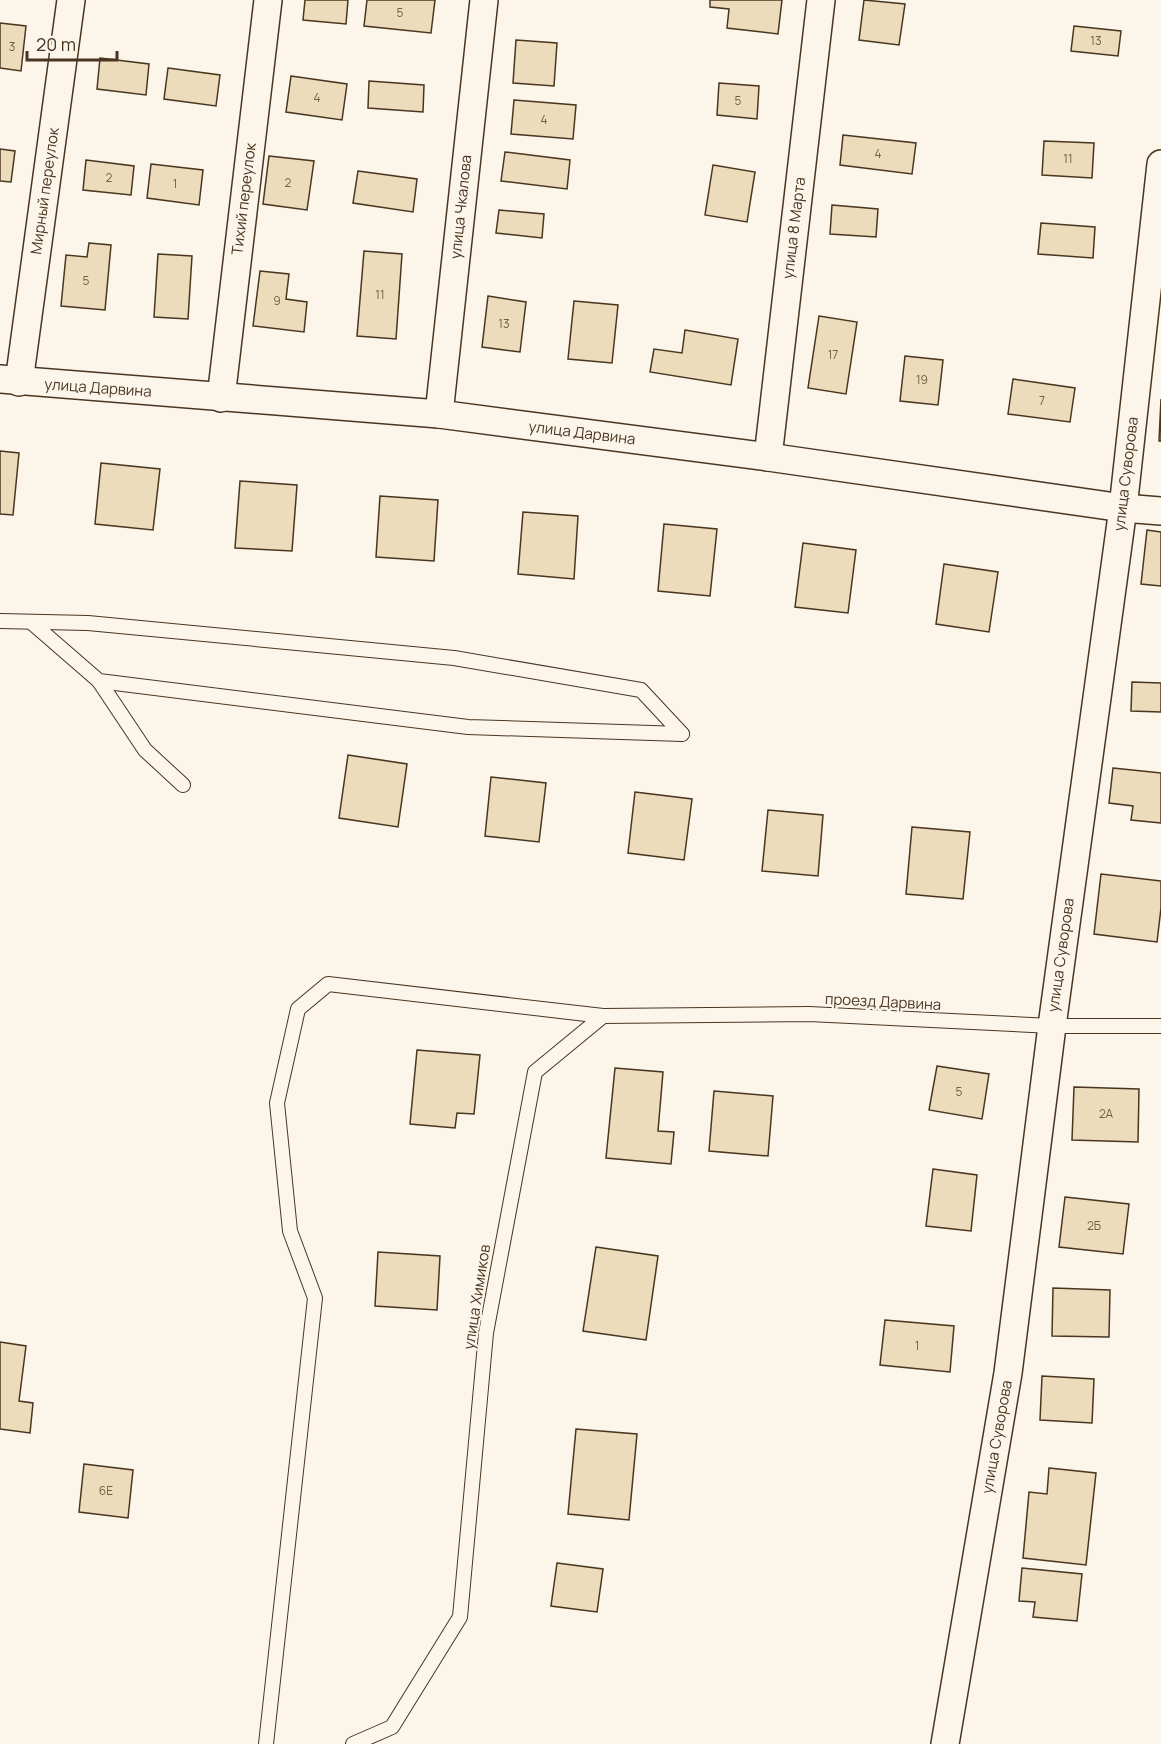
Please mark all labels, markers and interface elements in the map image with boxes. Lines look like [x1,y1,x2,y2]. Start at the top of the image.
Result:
house number: 5 [397,4,404,21]
scale bar [27,24,117,62]
text: 20 m [36,32,76,56]
house number: 13 [1090,32,1102,49]
house number: 3 [9,38,15,55]
house number: 4 [313,89,321,106]
house number: 5 [735,92,742,109]
house number: 4 [540,111,548,128]
street label: Мирный переулок [25,126,64,256]
street label: Тихий переулок [226,141,261,256]
house number: 4 [874,145,882,162]
house number: 11 [1063,150,1073,167]
street label: улица Чкалова [445,154,476,260]
house number: 2 [106,169,113,186]
house number: 2 [285,174,292,191]
house number: 1 [173,175,177,192]
street label: улица 8 Марта [777,176,810,280]
house number: 5 [83,272,90,289]
house number: 11 [375,286,385,303]
house number: 9 [273,292,281,309]
house number: 13 [498,315,510,332]
house number: 17 [828,346,838,363]
house number: 19 [916,371,928,388]
street label: улица Дарвина [44,373,152,402]
house number: 7 [1039,392,1045,409]
street label: улица Дарвина [527,416,637,449]
street label: улица Суворова [1108,416,1143,532]
street label: улица Суворова [1042,897,1079,1013]
street label: проезд Дарвина [824,988,942,1015]
house number: 5 [956,1083,963,1100]
house number: 2А [1099,1105,1113,1122]
house number: 2Б [1087,1217,1101,1234]
street label: улица Химиков [458,1243,495,1351]
house number: 1 [915,1337,919,1354]
street label: улица Суворова [976,1378,1017,1495]
house number: 6Е [99,1482,113,1499]

